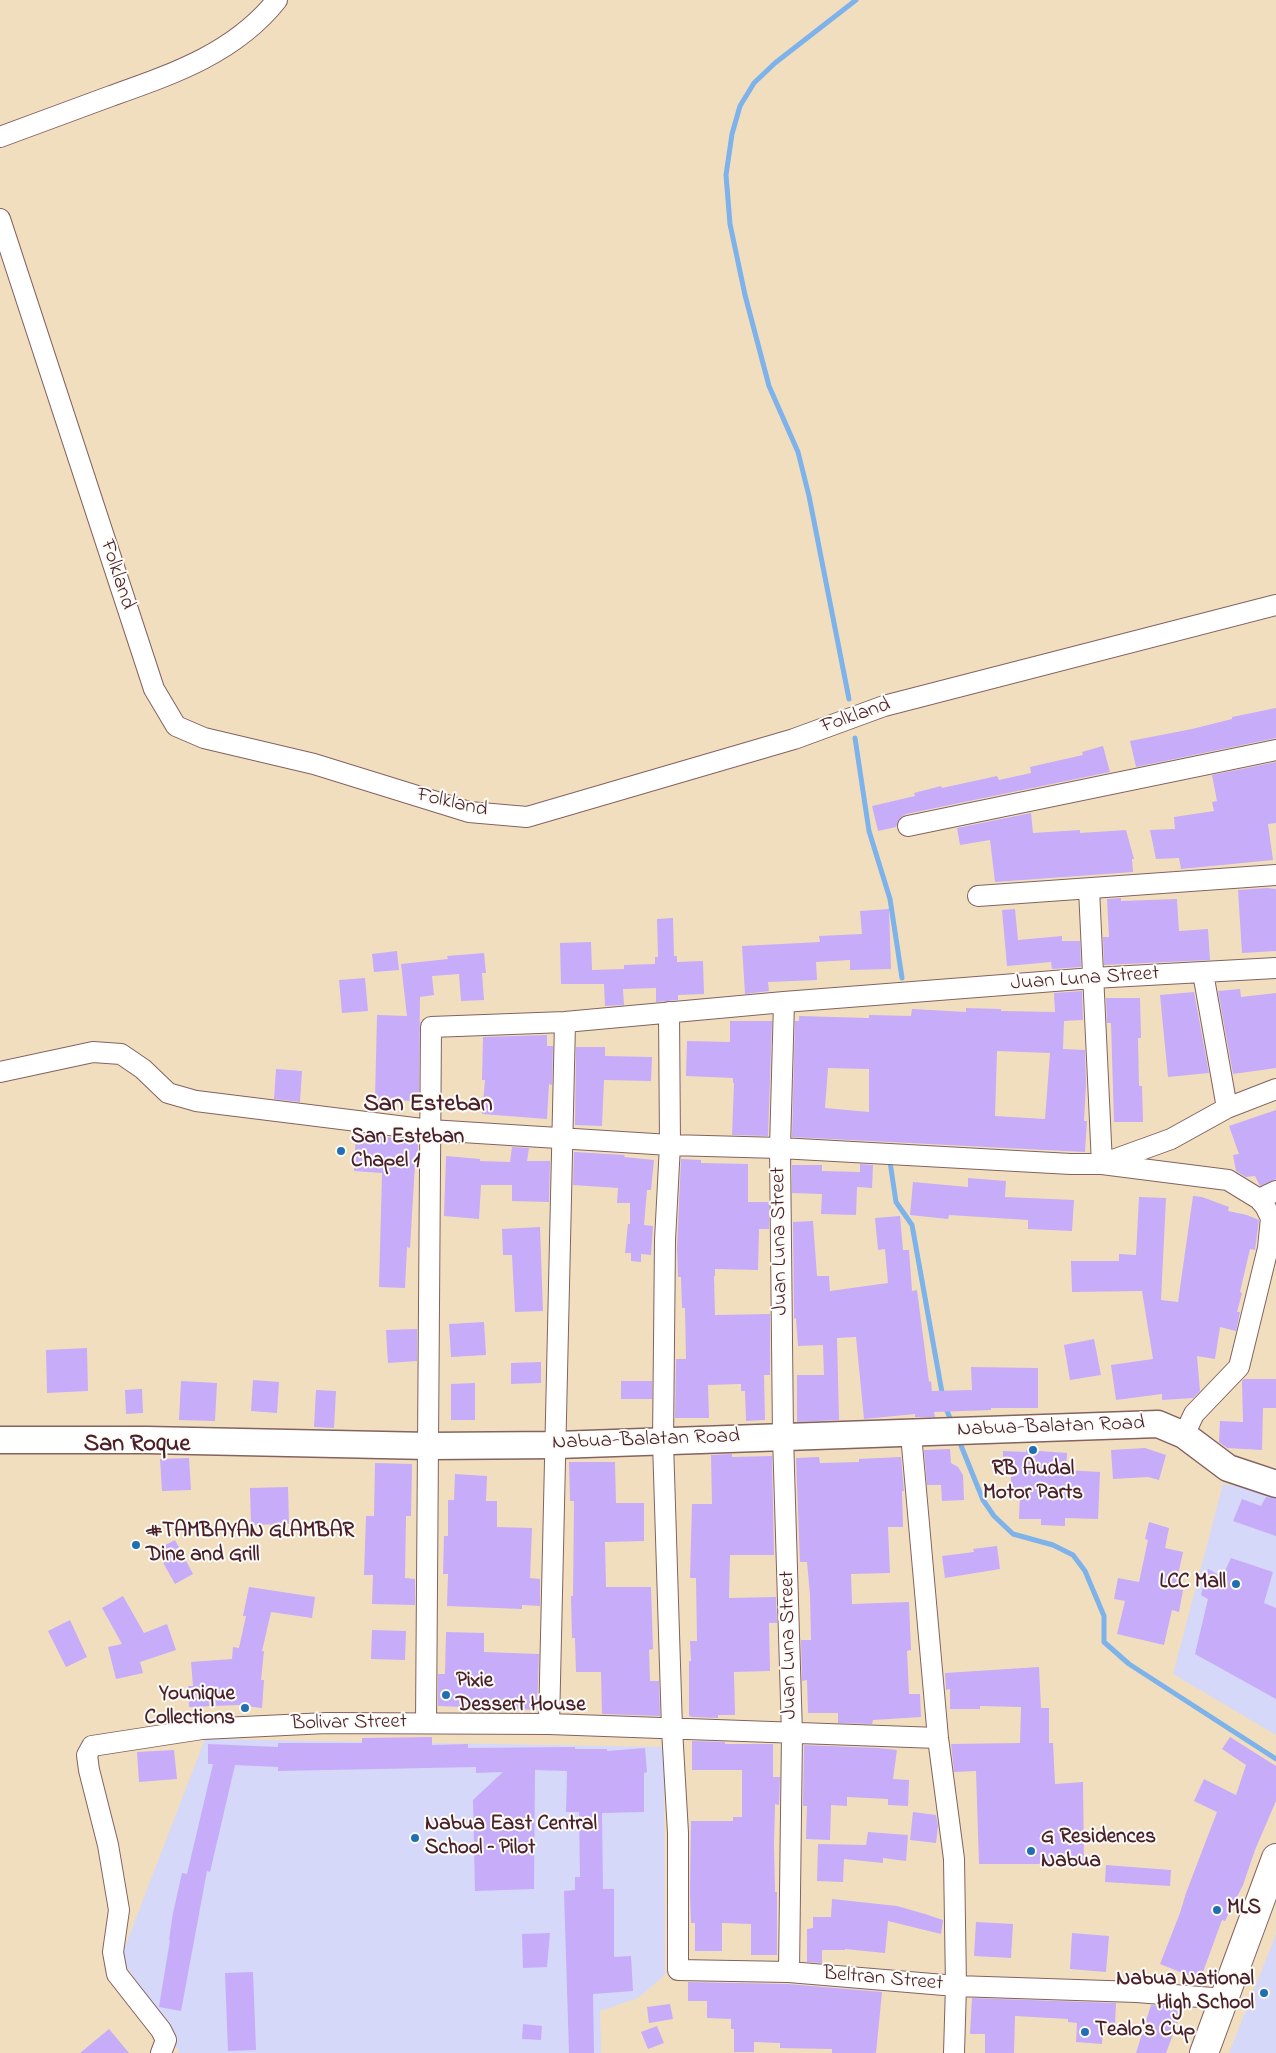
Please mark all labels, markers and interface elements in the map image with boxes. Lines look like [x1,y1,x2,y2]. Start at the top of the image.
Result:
street label: Folkland [93,537,139,613]
street label: Folkland [818,693,894,741]
street label: Folkland [414,784,490,824]
street label: Juan Luna Street [1010,962,1160,998]
district label: San Esteban [363,1092,493,1120]
place label: San Esteban Chapel 1 [351,1126,464,1176]
marker: San Esteban Chapel 1 [335,1145,347,1157]
street label: Juan Luna Street [767,1166,795,1316]
street label: Nabua-Balatan Road [957,1412,1145,1444]
street label: Nabua-Balatan Road [552,1425,740,1457]
district label: San Roque [84,1432,190,1460]
marker: RB Audal Motor Parts [1027,1444,1039,1456]
place label: RB Audal Motor Parts [983,1458,1083,1508]
place label: #TAMBAYAN GLAMBAR Dine and Grill [146,1520,354,1570]
marker: #TAMBAYAN GLAMBAR Dine and Grill [130,1539,142,1551]
street label: Juan Luna Street [776,1570,804,1720]
place label: LCC Mall [1159,1571,1226,1597]
marker: LCC Mall [1230,1578,1242,1590]
place label: Pixie Dessert House [456,1670,586,1720]
place label: Younique Collections [145,1683,235,1733]
marker: Pixie Dessert House [440,1689,452,1701]
marker: Younique Collections [239,1702,251,1714]
street label: Bolivar Street [291,1710,407,1738]
place label: Nabua East Central School – Pilot [425,1813,597,1863]
place label: G Residences Nabua [1041,1826,1156,1876]
marker: Nabua East Central School – Pilot [409,1832,421,1844]
marker: G Residences Nabua [1025,1845,1037,1857]
place label: MLS [1227,1897,1261,1923]
marker: MLS [1211,1904,1223,1916]
street label: Beltran Street [822,1962,944,1998]
place label: Nabua National High School [1116,1968,1254,2018]
marker: Nabua National High School [1258,1987,1270,1999]
place label: Tealo's Cup [1095,2019,1195,2045]
marker: Tealo's Cup [1079,2026,1091,2038]

